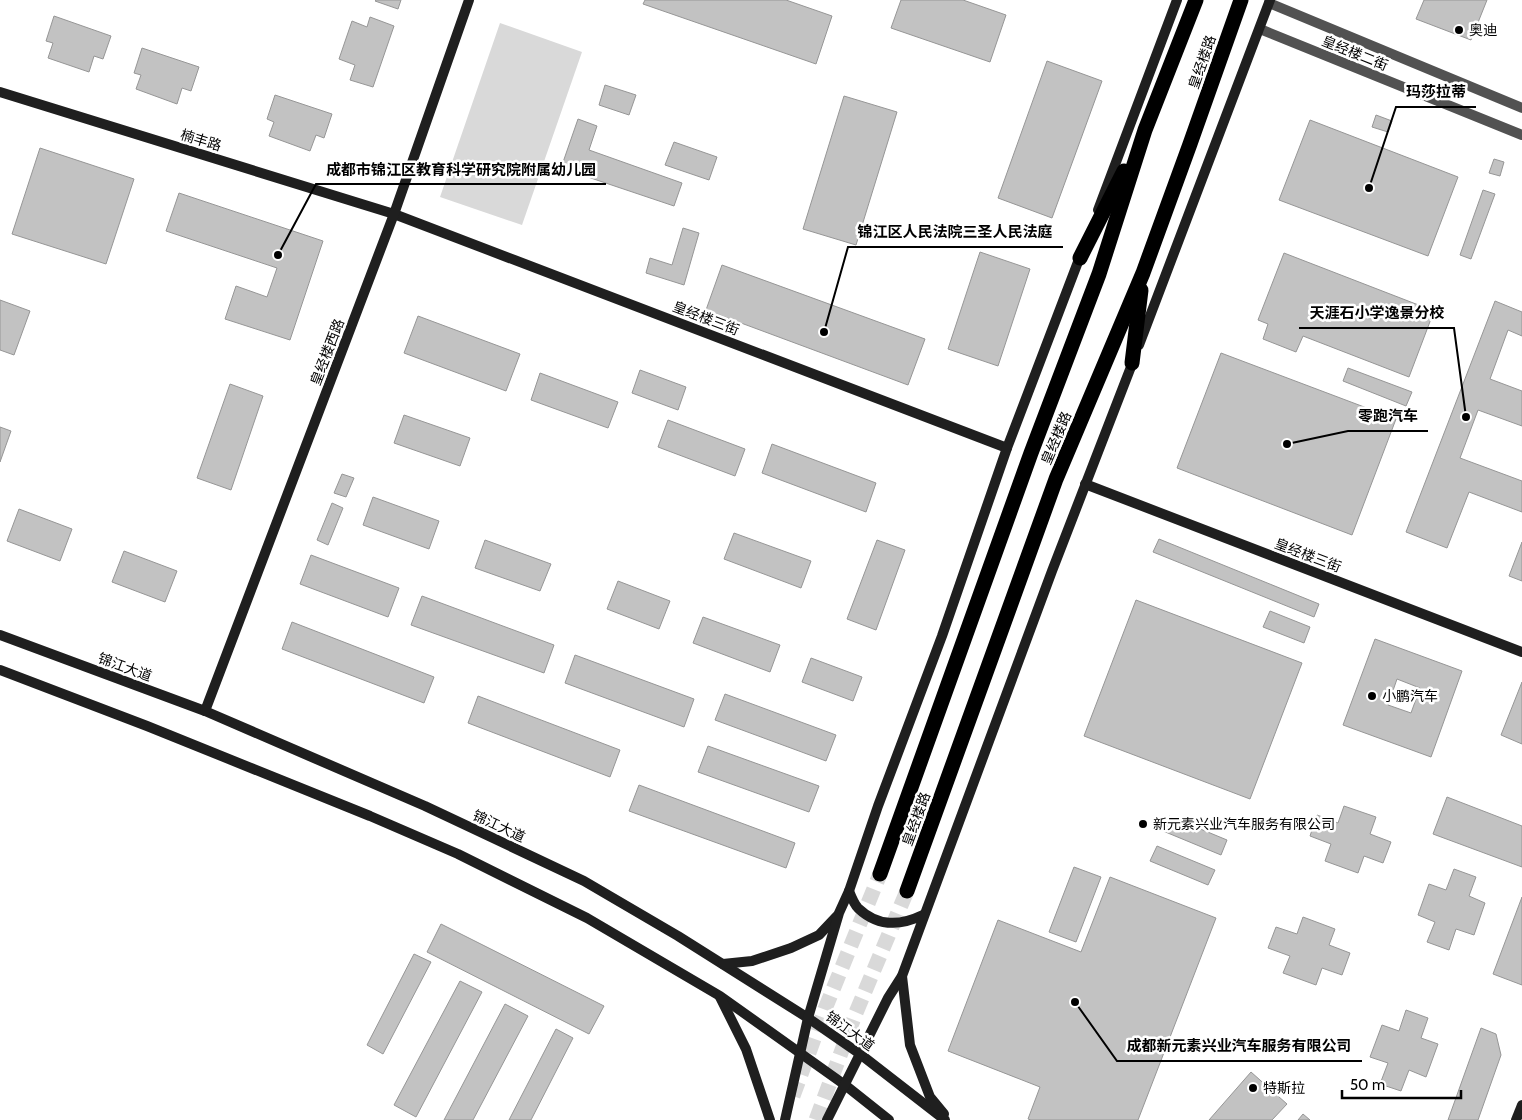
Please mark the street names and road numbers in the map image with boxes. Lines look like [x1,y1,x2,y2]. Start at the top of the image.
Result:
street label: 皇经楼二街 [1319,32,1391,74]
street label: 皇经楼路 [1184,33,1220,91]
street label: 楠丰路 [178,125,224,155]
street label: 皇经楼三街 [670,297,742,339]
street label: 皇经楼西路 [306,316,348,388]
street label: 皇经楼路 [1037,409,1075,467]
street label: 皇经楼三街 [1272,534,1344,576]
street label: 锦江大道 [96,649,154,685]
street label: 皇经楼路 [898,790,934,848]
street label: 锦江大道 [470,806,528,846]
street label: 锦江大道 [822,1007,878,1055]

